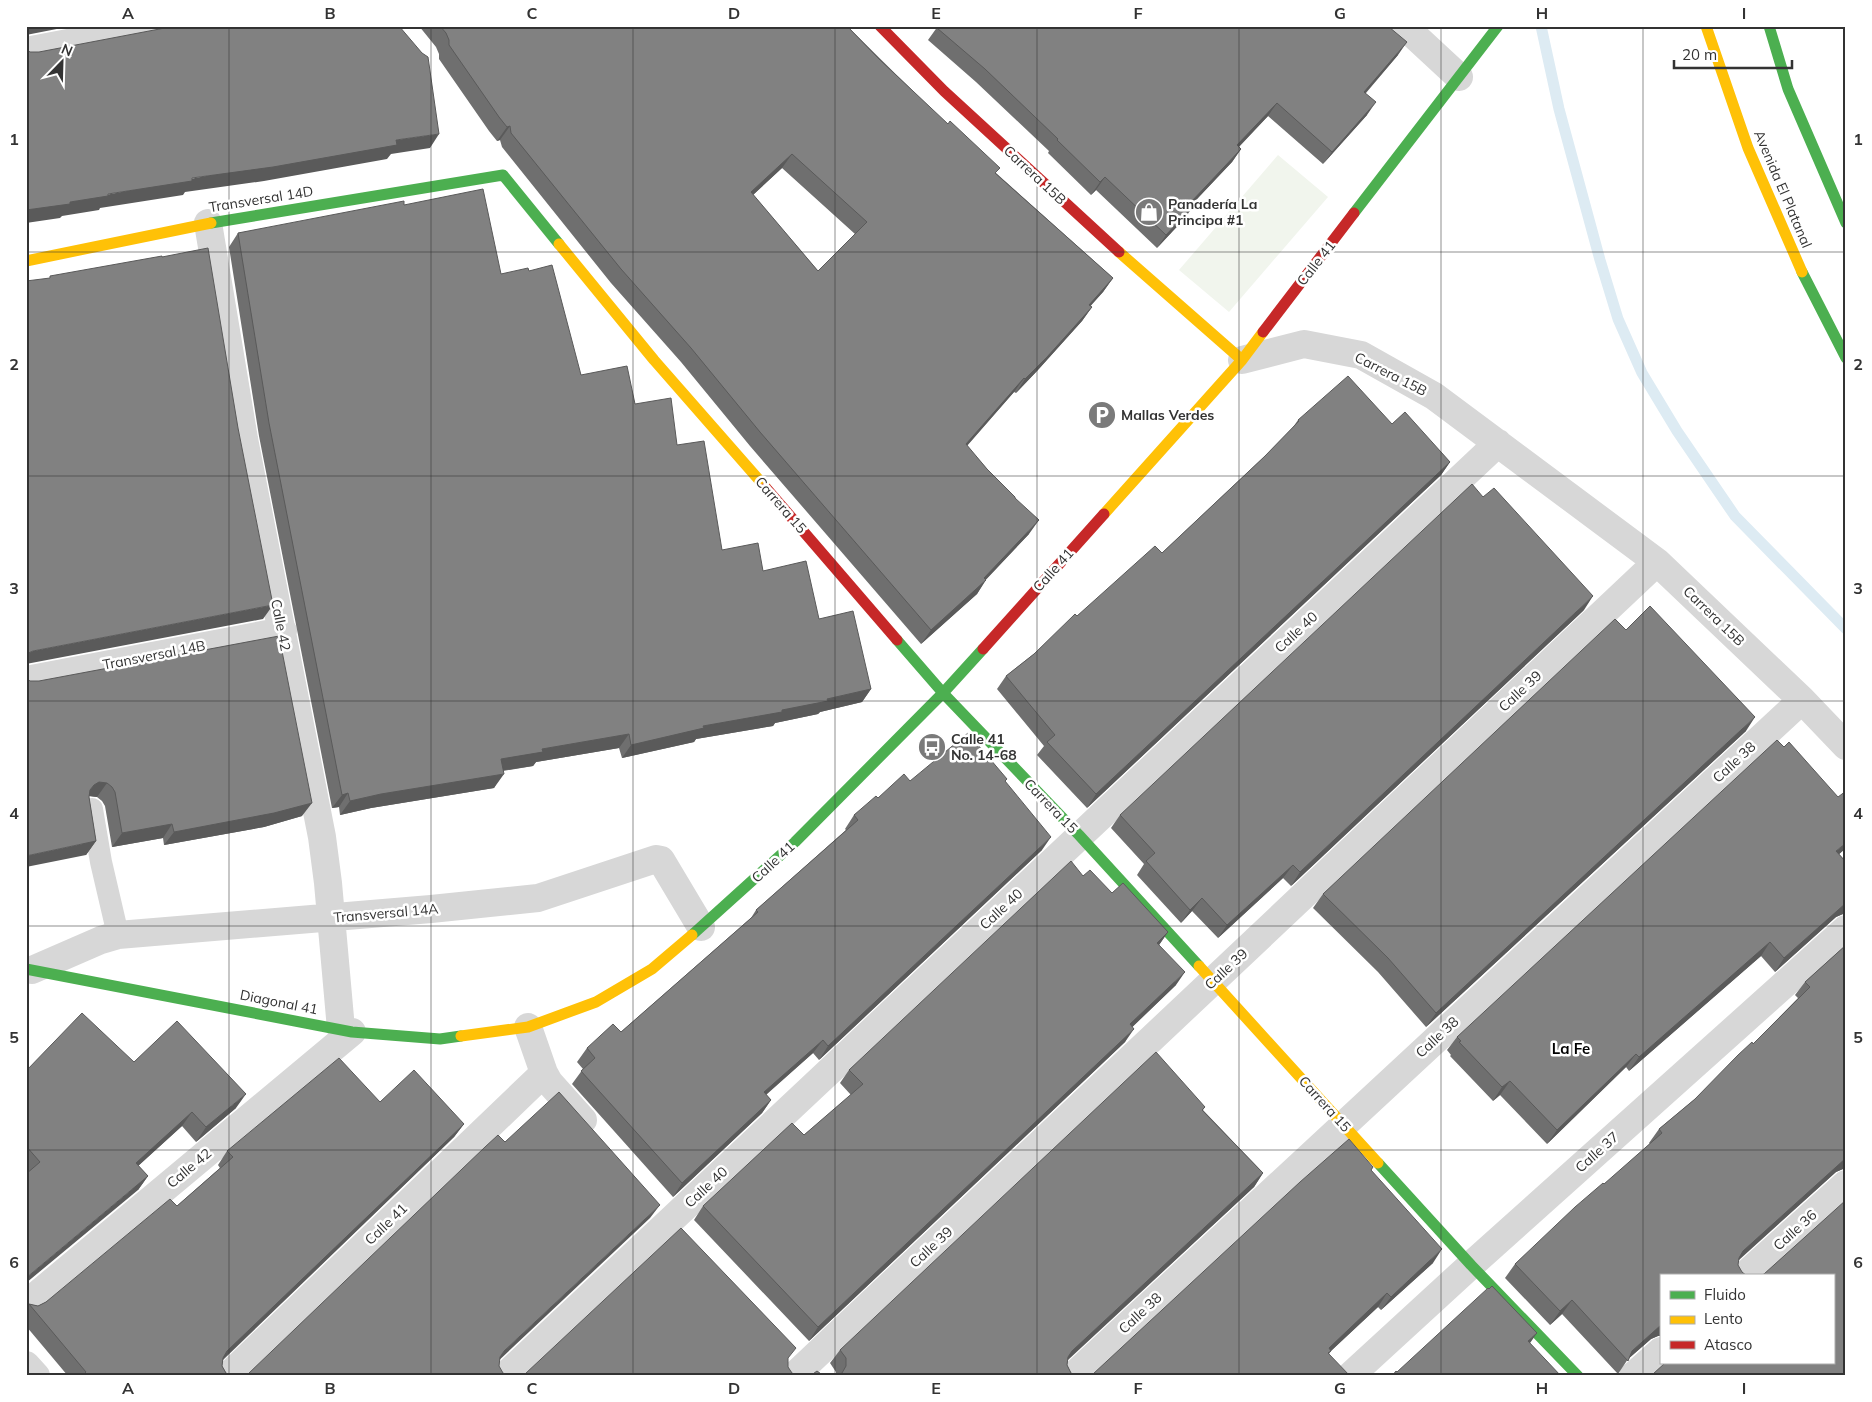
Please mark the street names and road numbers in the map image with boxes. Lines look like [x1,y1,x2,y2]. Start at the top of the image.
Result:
street label: Avenida El Platanal [1750,127,1816,251]
street label: Carrera 15B [1000,142,1070,208]
street label: Transversal 14D [208,182,314,216]
street label: Calle 41 [1293,237,1339,289]
street label: Carrera 15B [1352,348,1430,400]
street label: Carrera 15 [751,473,811,537]
street label: Calle 41 [1029,544,1077,596]
street label: Carrera 15B [1679,582,1749,650]
street label: Calle 42 [267,598,295,652]
street label: Calle 40 [1271,608,1321,656]
street label: Transversal 14B [101,636,207,674]
street label: Calle 39 [1495,667,1545,715]
street label: Calle 38 [1709,738,1759,786]
street label: Carrera 15 [1020,775,1082,837]
street label: Calle 41 [748,838,798,886]
street label: Calle 40 [976,885,1026,933]
street label: Transversal 14A [333,899,440,927]
street label: Calle 39 [1201,945,1251,993]
street label: Diagonal 41 [238,986,320,1018]
street label: Calle 38 [1412,1013,1462,1061]
street label: Carrera 15 [1295,1072,1355,1136]
street label: Calle 37 [1571,1128,1623,1176]
street label: Calle 42 [163,1144,215,1192]
street label: Calle 40 [681,1163,731,1211]
street label: Calle 41 [361,1199,411,1249]
street label: Calle 36 [1769,1206,1821,1254]
street label: Calle 39 [906,1223,956,1271]
street label: Calle 38 [1115,1289,1165,1337]

